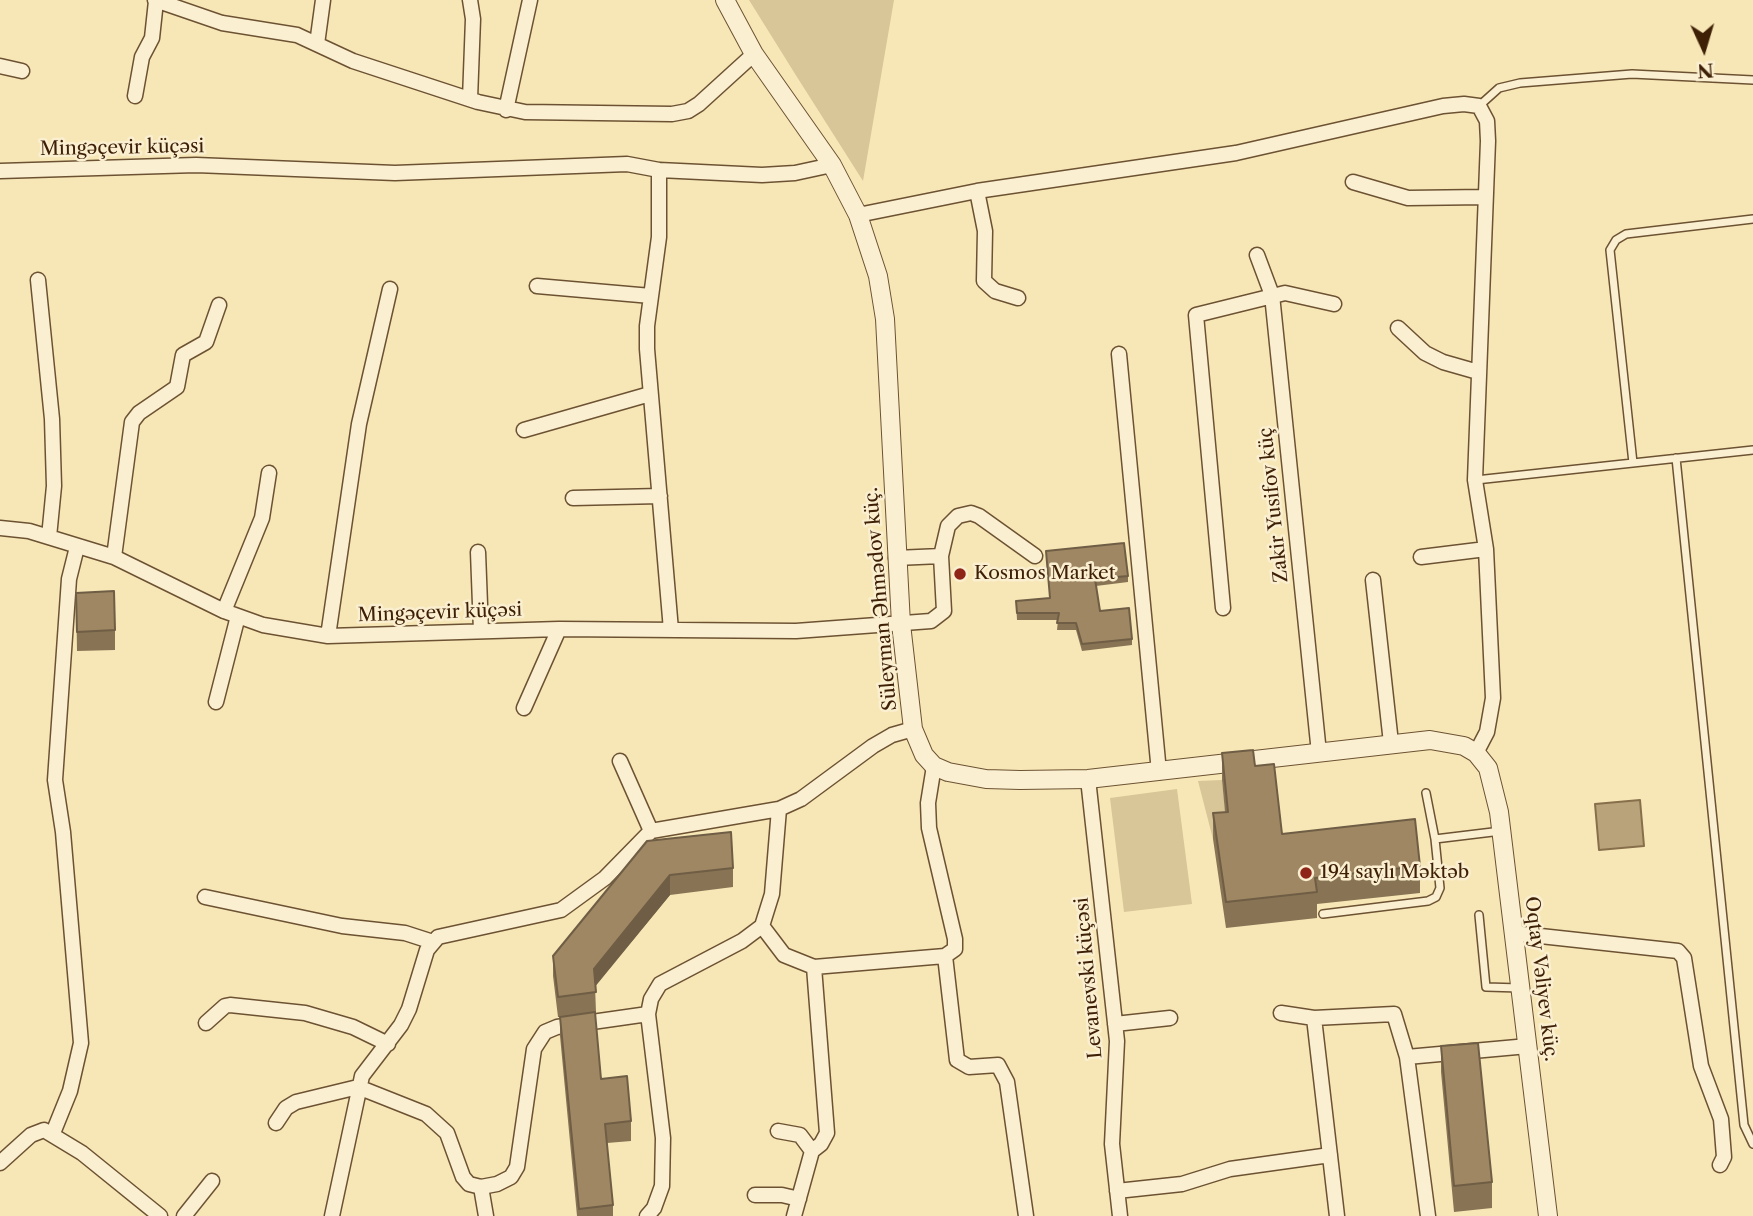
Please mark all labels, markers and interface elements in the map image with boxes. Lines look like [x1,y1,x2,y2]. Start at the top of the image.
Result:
north arrow [1669,14,1739,84]
text: N [1696,58,1715,82]
street label: Mingəçevir küçəsi [40,135,204,161]
street label: Zakir Yusifov küç [1255,426,1293,584]
street label: Süleyman Əhmədov küç. [860,486,902,712]
place label: Kosmos Market [974,563,1115,585]
marker: Kosmos Market [952,566,968,582]
street label: Mingəçevir küçəsi [357,599,523,627]
place label: 194 saylı Məktəb [1320,862,1469,884]
marker: 194 saylı Məktəb [1298,865,1314,881]
street label: Oqtay Vəliyev küç. [1520,895,1562,1063]
street label: Levanevski küçəsi [1071,896,1107,1060]

